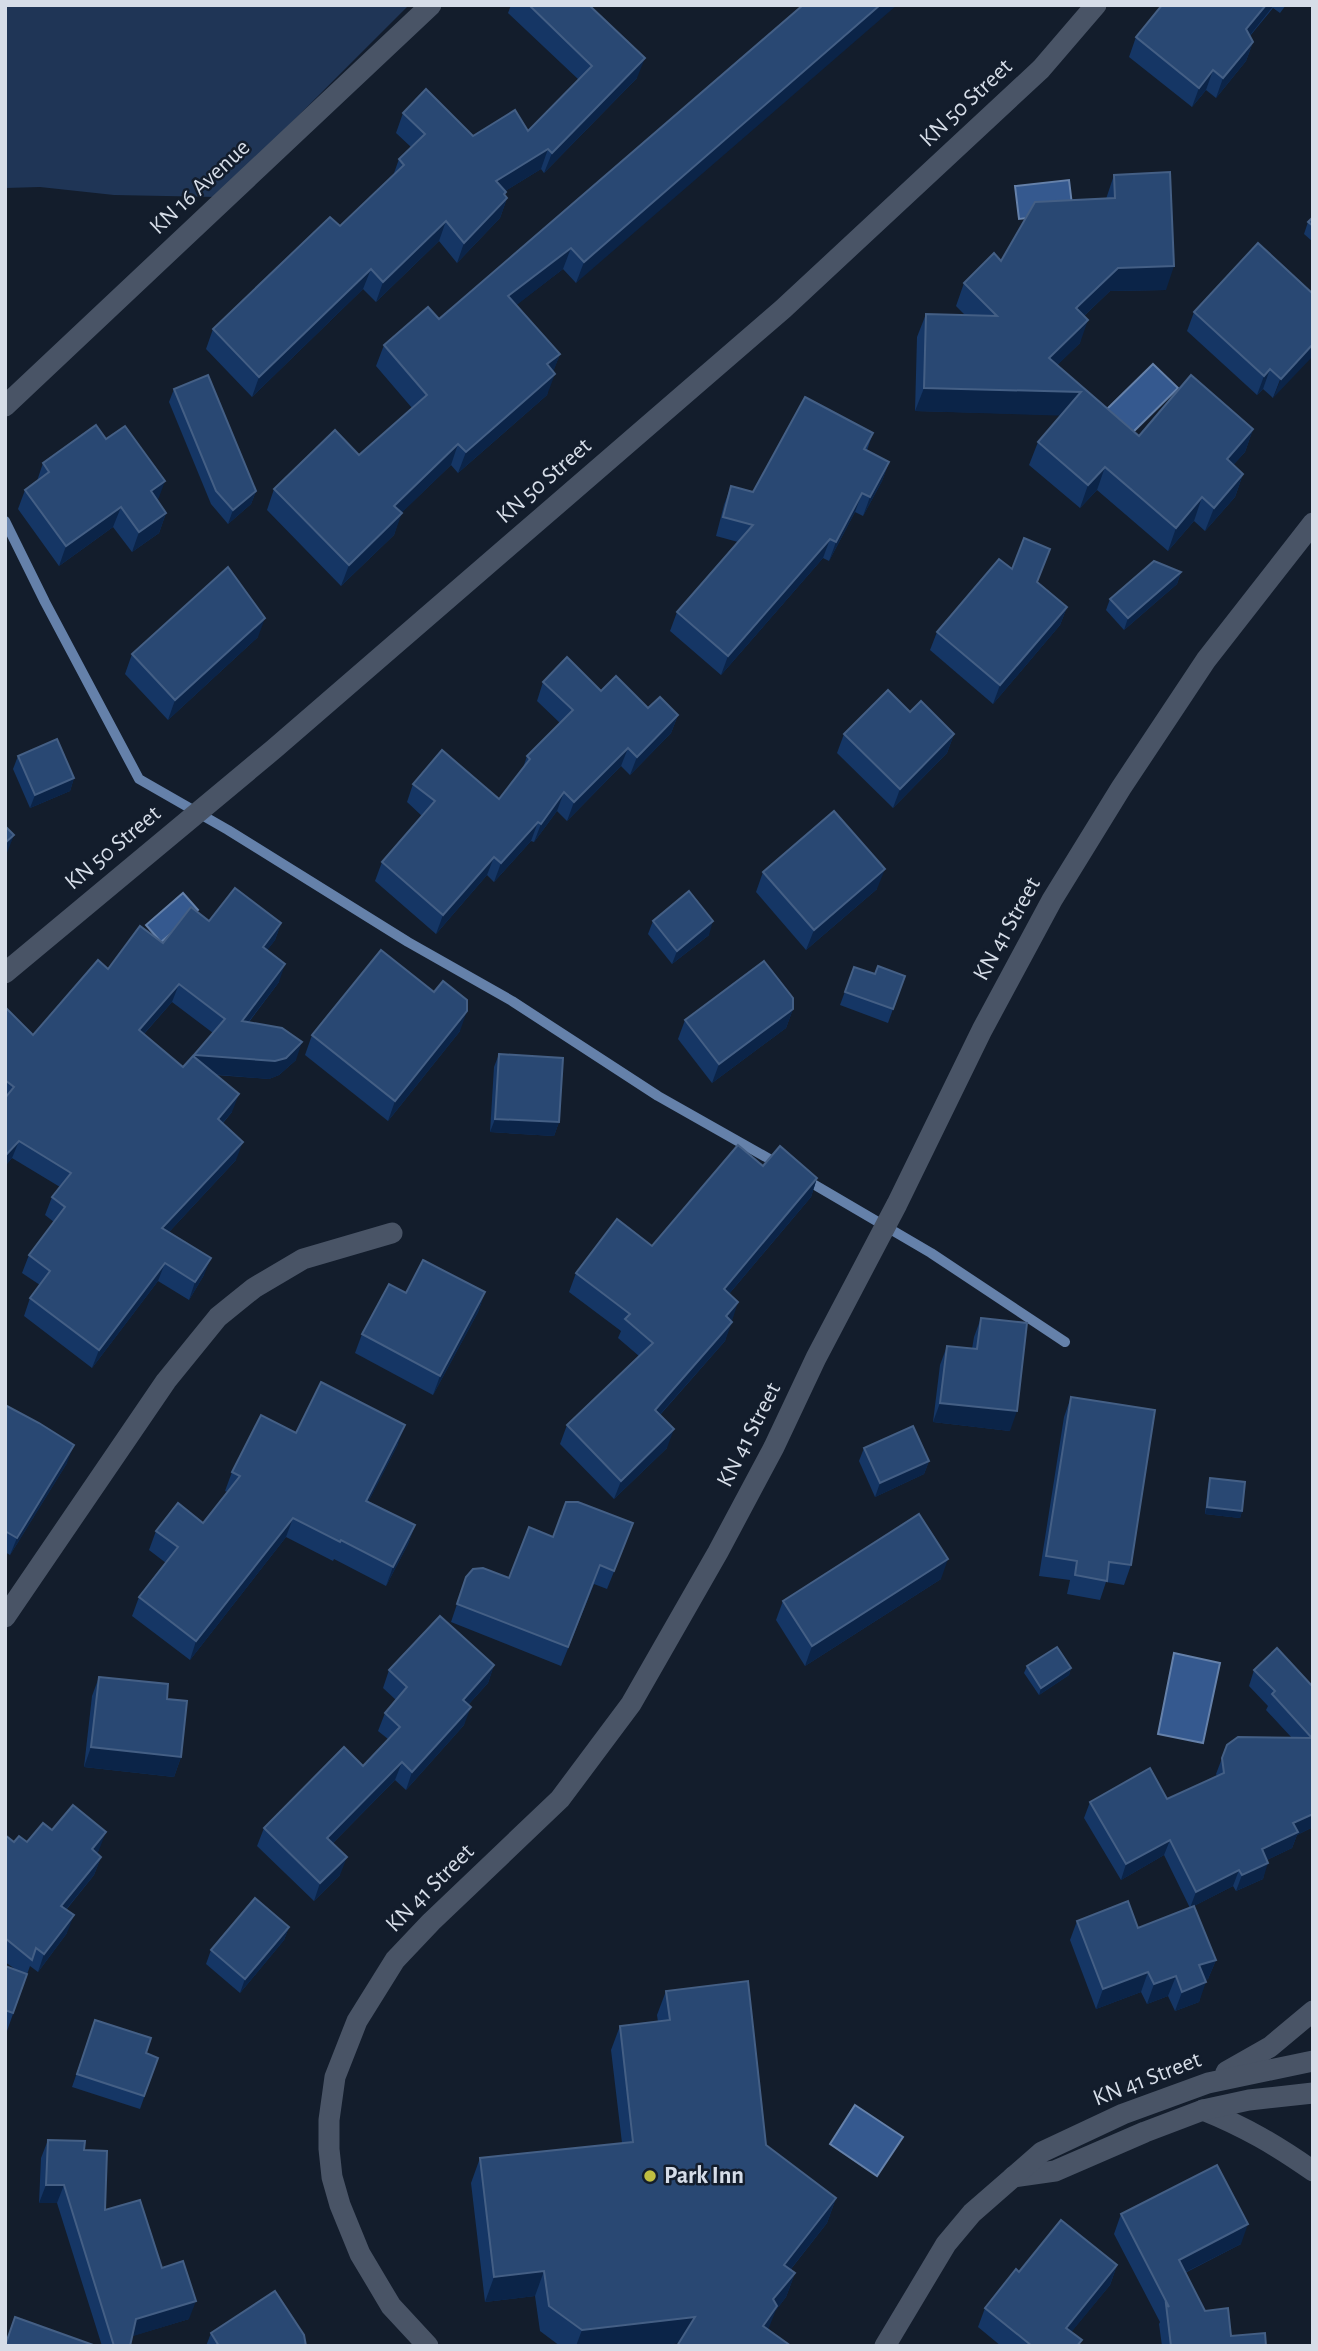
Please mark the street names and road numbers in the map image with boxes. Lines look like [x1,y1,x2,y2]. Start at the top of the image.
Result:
street label: KN 50 Street [915,54,1017,152]
street label: KN 16 Avenue [145,135,255,239]
street label: KN 50 Street [492,433,596,528]
street label: KN 50 Street [61,801,166,895]
street label: KN 41 Street [969,873,1045,985]
street label: KN 41 Street [712,1379,786,1491]
street label: KN 41 Street [381,1839,479,1937]
street label: KN 41 Street [1090,2047,1205,2111]

